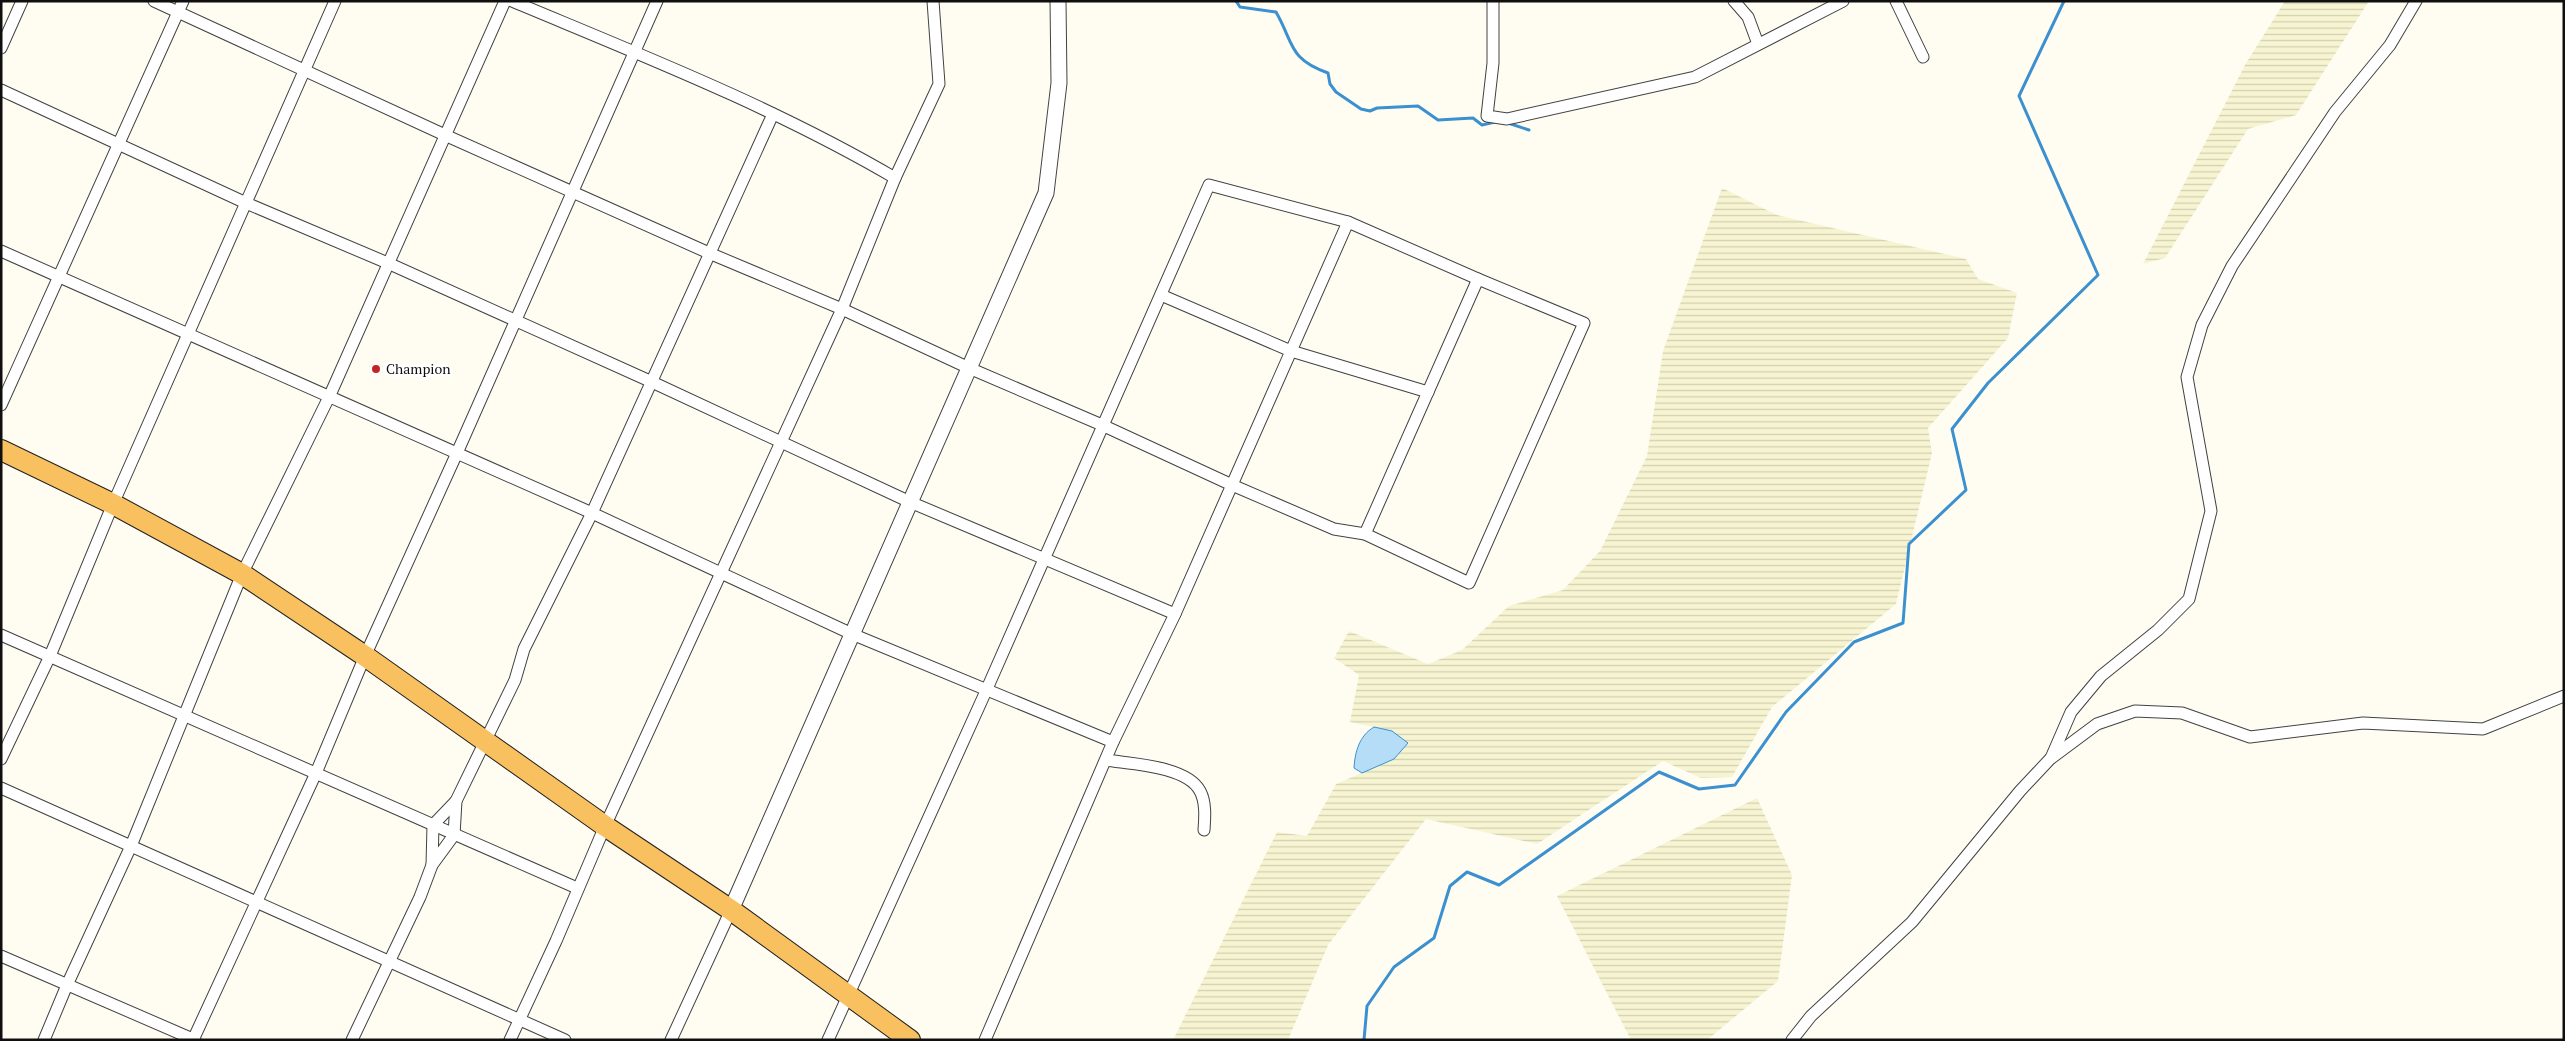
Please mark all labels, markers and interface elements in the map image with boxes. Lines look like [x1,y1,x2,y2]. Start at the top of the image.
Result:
place label: Champion [386,359,451,378]
marker: Champion [370,363,382,375]

